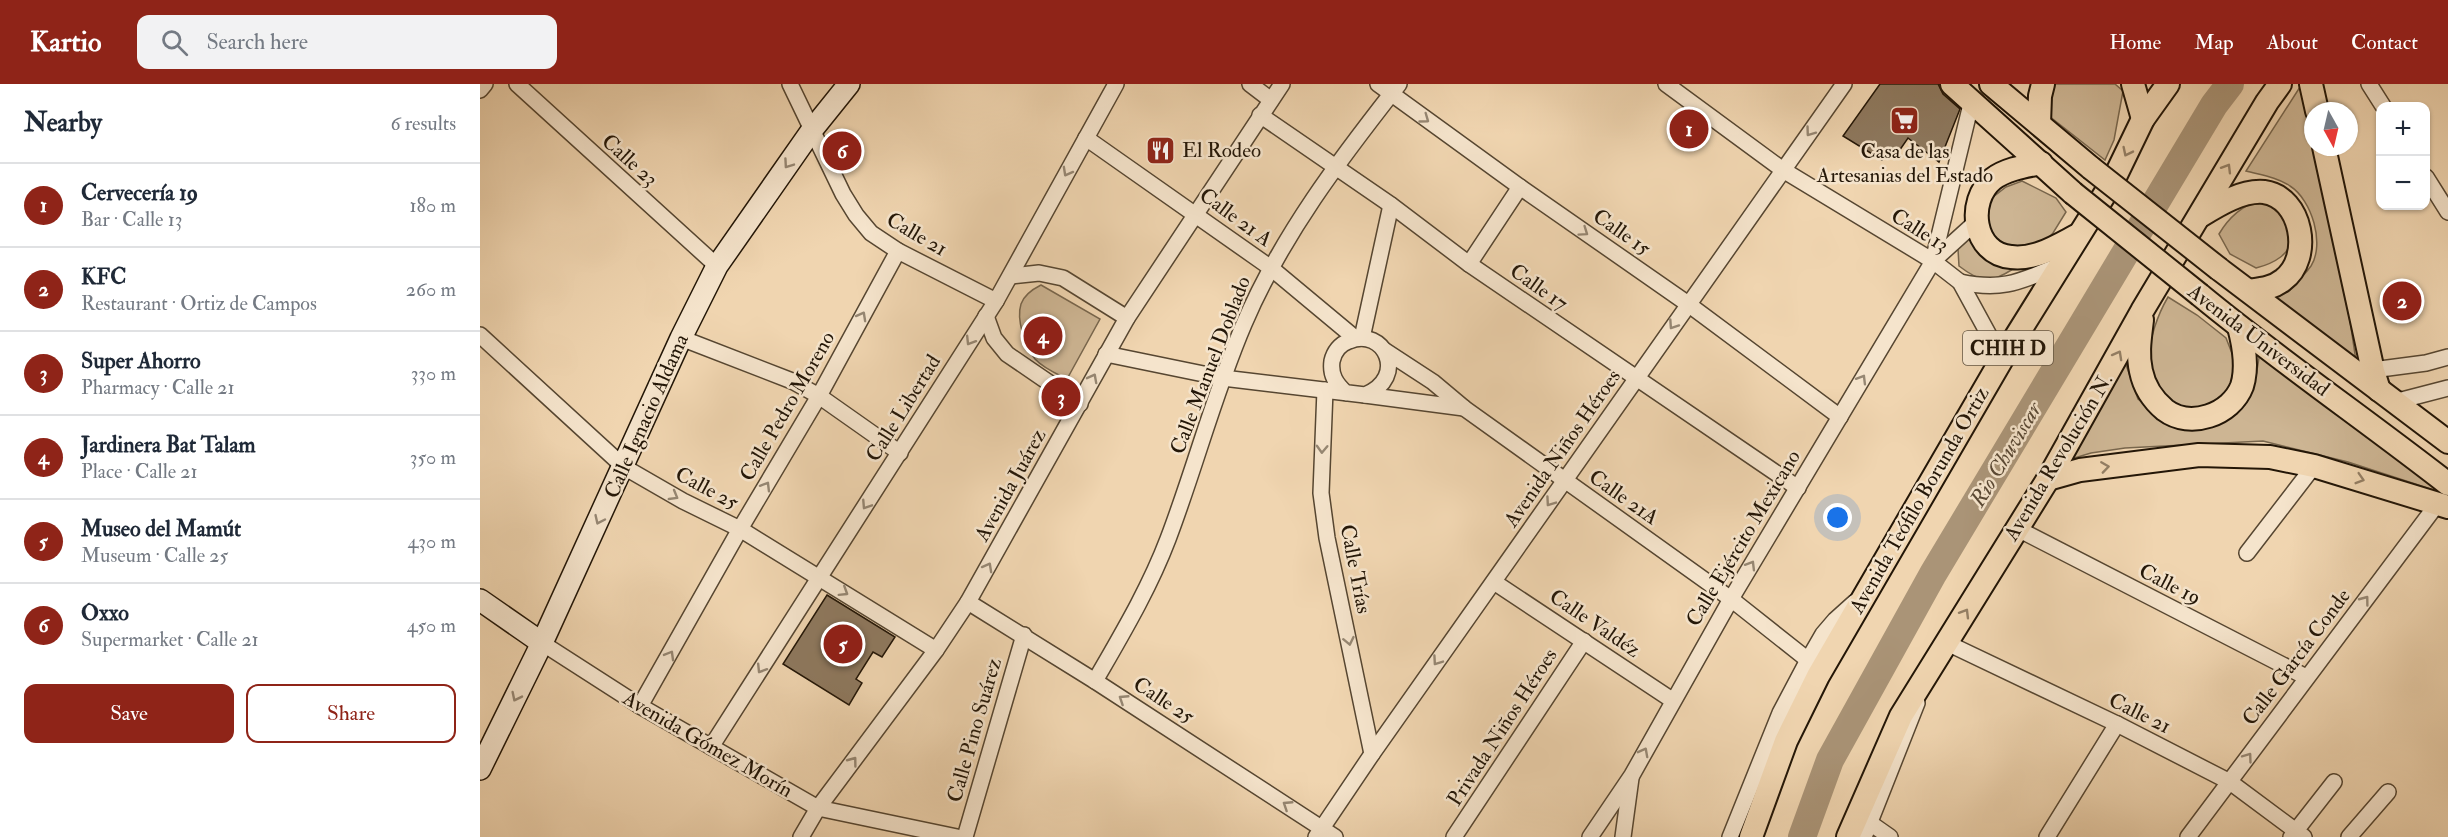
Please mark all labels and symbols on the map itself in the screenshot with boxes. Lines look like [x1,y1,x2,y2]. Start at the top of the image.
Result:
north arrow [2304,102,2358,156]
supermarket icon: Casa de las Artesanias del Estado [1889,104,1921,136]
pin: 1 [1670,106,1708,152]
one-way arrow [1419,112,1430,123]
one-way arrow [1806,125,1817,136]
street label: Calle 23 [596,128,663,193]
pin: 6 [822,128,862,174]
restaurant icon: El Rodeo [1145,134,1177,166]
place label: El Rodeo [1182,137,1261,164]
place label: Casa de las Artesanias del Estado [1816,138,1993,189]
one-way arrow [2123,146,2135,157]
one-way arrow [784,157,795,168]
one-way arrow [2220,164,2231,174]
one-way arrow [1063,166,1074,176]
street label: Calle 21 A [1194,182,1277,253]
street label: Calle 13 [1886,202,1954,259]
street label: Calle 15 [1588,203,1656,262]
street label: Calle 21 [881,206,952,263]
one-way arrow [1578,225,1589,236]
street label: Calle 17 [1504,258,1573,317]
street label: Calle Manuel Doblado [1164,272,1257,458]
street label: Avenida Universidad [2181,278,2336,403]
pin: 2 [2382,278,2422,324]
one-way arrow [855,312,866,322]
pin: 4 [1024,314,1062,358]
one-way arrow [1669,319,1681,329]
street label: Calle Pedro Moreno [734,327,841,486]
street label: Calle Ignacio Aldama [598,329,695,503]
road number: CHIH D [1963,331,2053,365]
one-way arrow [966,335,978,345]
street label: Calle Libertad [860,349,947,467]
one-way arrow [2111,351,2122,361]
street label: Avenida Niños Héroes [1497,364,1627,533]
street label: Avenida Revolución N. [1997,369,2119,547]
pin: 3 [1042,374,1080,420]
one-way arrow [1086,374,1097,385]
one-way arrow [1855,375,1867,385]
street label: Avenida Teófilo Borunda Ortiz [1843,382,1996,619]
water label: Rio Chuviscar [1963,396,2049,513]
street label: Avenida Juárez [968,424,1052,547]
one-way arrow [1316,444,1329,453]
street label: Calle Ejército Mexicano [1680,445,1807,631]
street label: Calle 25 [671,461,744,517]
one-way arrow [2101,461,2110,473]
street label: Calle 21A [1583,464,1664,531]
one-way arrow [2354,472,2365,484]
one-way arrow [759,482,770,492]
one-way arrow [668,489,679,500]
one-way arrow [1546,496,1557,507]
one-way arrow [861,499,873,509]
your location [1823,503,1852,532]
one-way arrow [594,514,606,525]
street label: Calle Trías [1334,522,1377,616]
street label: Calle 19 [2134,557,2205,611]
one-way arrow [1744,561,1756,571]
one-way arrow [980,563,992,573]
street label: Calle Valdéz [1544,583,1645,664]
street label: Calle García Conde [2236,583,2357,731]
one-way arrow [838,585,848,597]
one-way arrow [2357,596,2368,607]
one-way arrow [1958,609,1969,619]
pin: 5 [824,622,862,666]
one-way arrow [1341,636,1354,646]
street label: Privada Niños Héroes [1441,643,1564,811]
one-way arrow [663,651,674,661]
street label: Calle Pino Suárez [941,655,1008,805]
one-way arrow [1433,655,1444,666]
one-way arrow [757,663,768,674]
street label: Calle 25 [1128,671,1200,731]
street label: Avenida Gómez Morín [617,684,798,804]
street label: Calle 21 [2104,687,2175,740]
one-way arrow [511,690,523,701]
one-way arrow [1119,695,1130,706]
one-way arrow [1637,748,1648,759]
one-way arrow [2241,752,2252,763]
one-way arrow [845,757,856,768]
one-way arrow [1282,801,1293,812]

